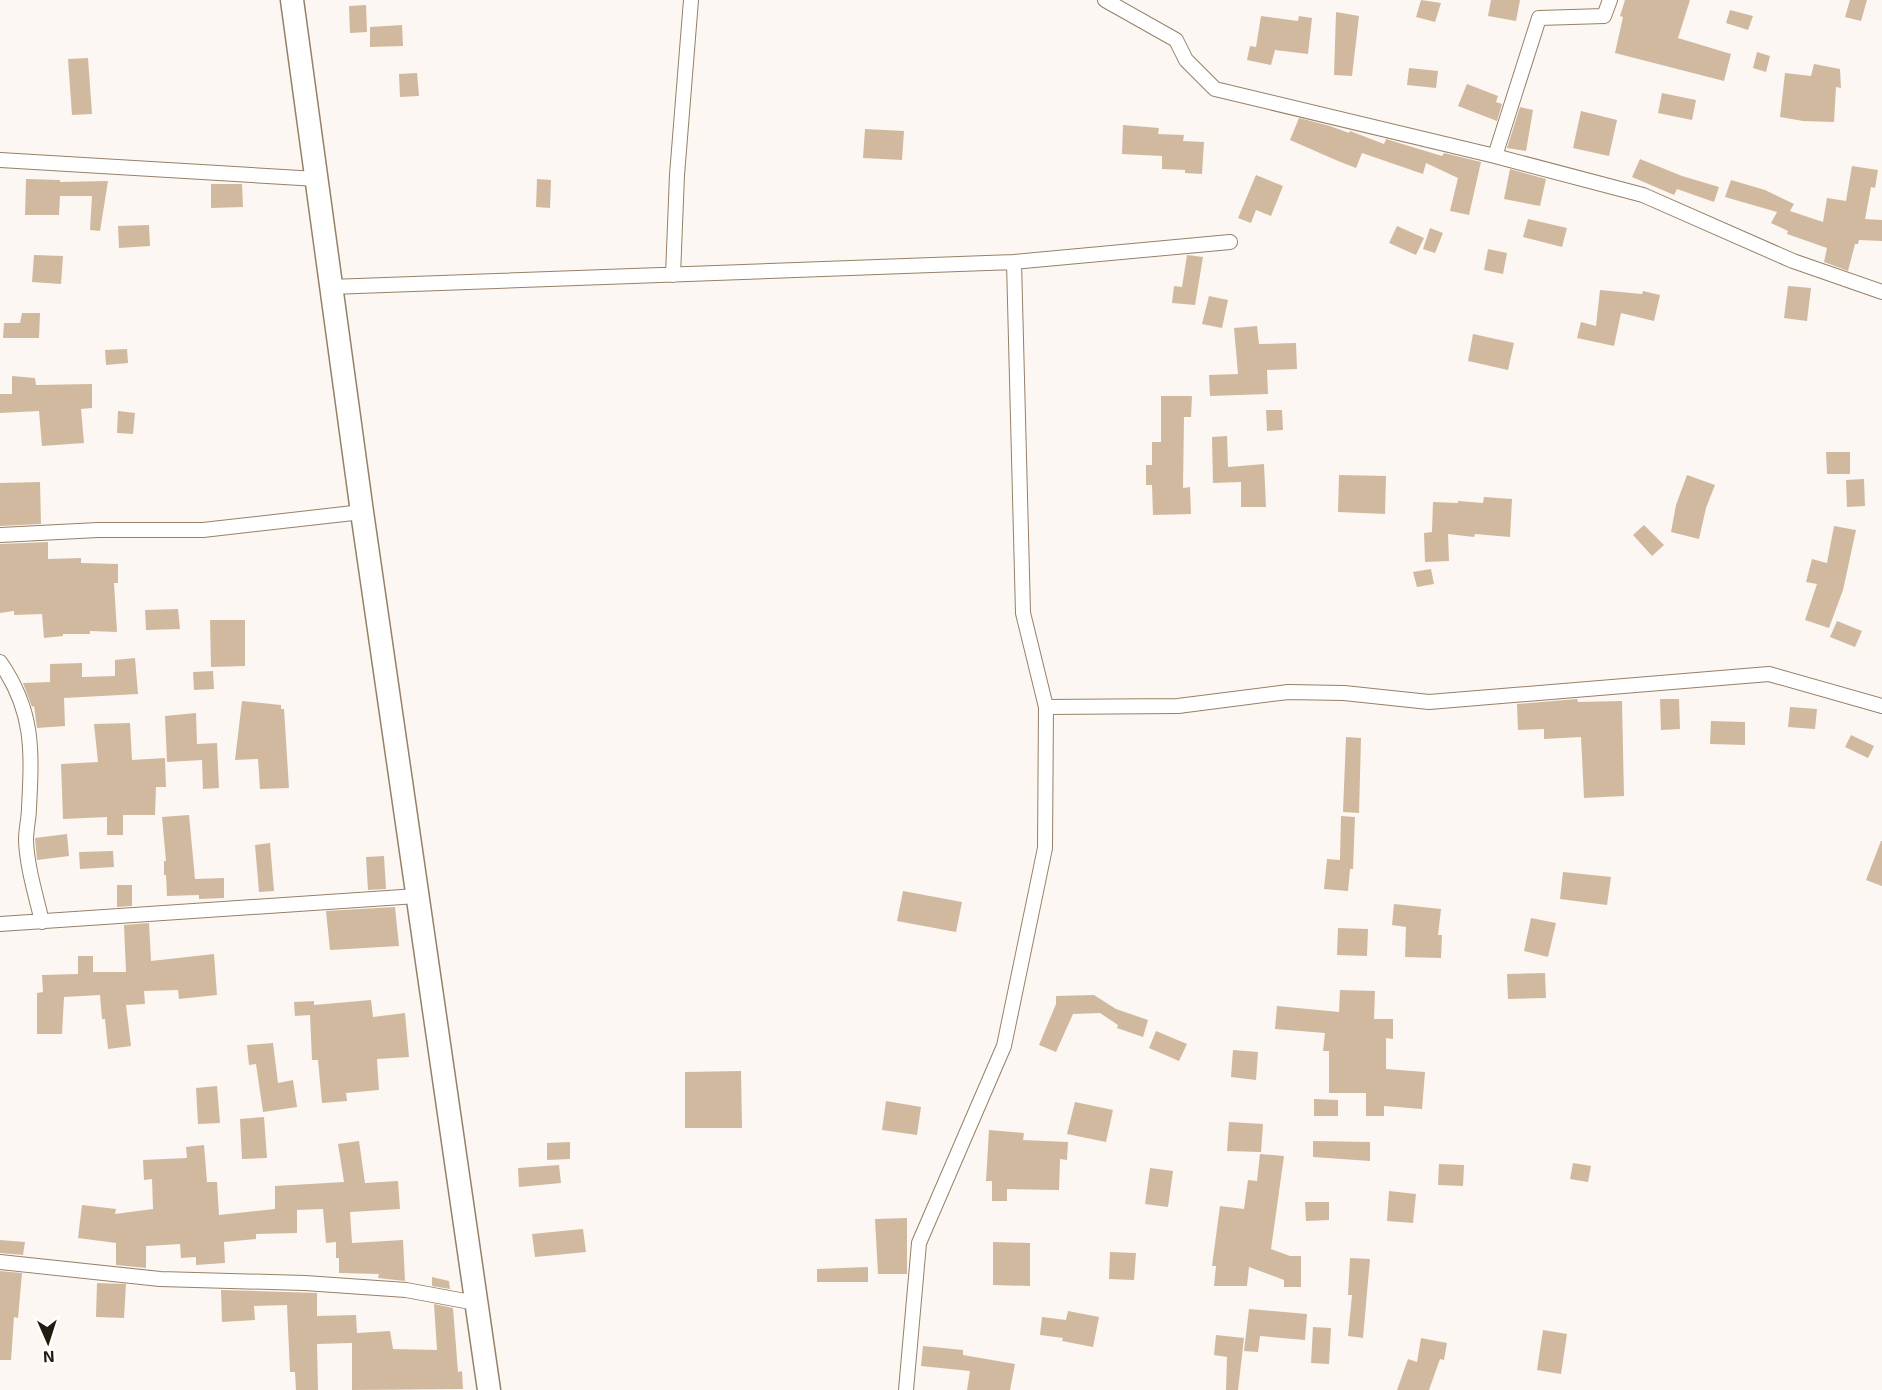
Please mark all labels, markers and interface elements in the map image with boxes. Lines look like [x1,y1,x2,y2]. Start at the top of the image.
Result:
north arrow [18,1312,78,1372]
text: N [43,1348,55,1367]

